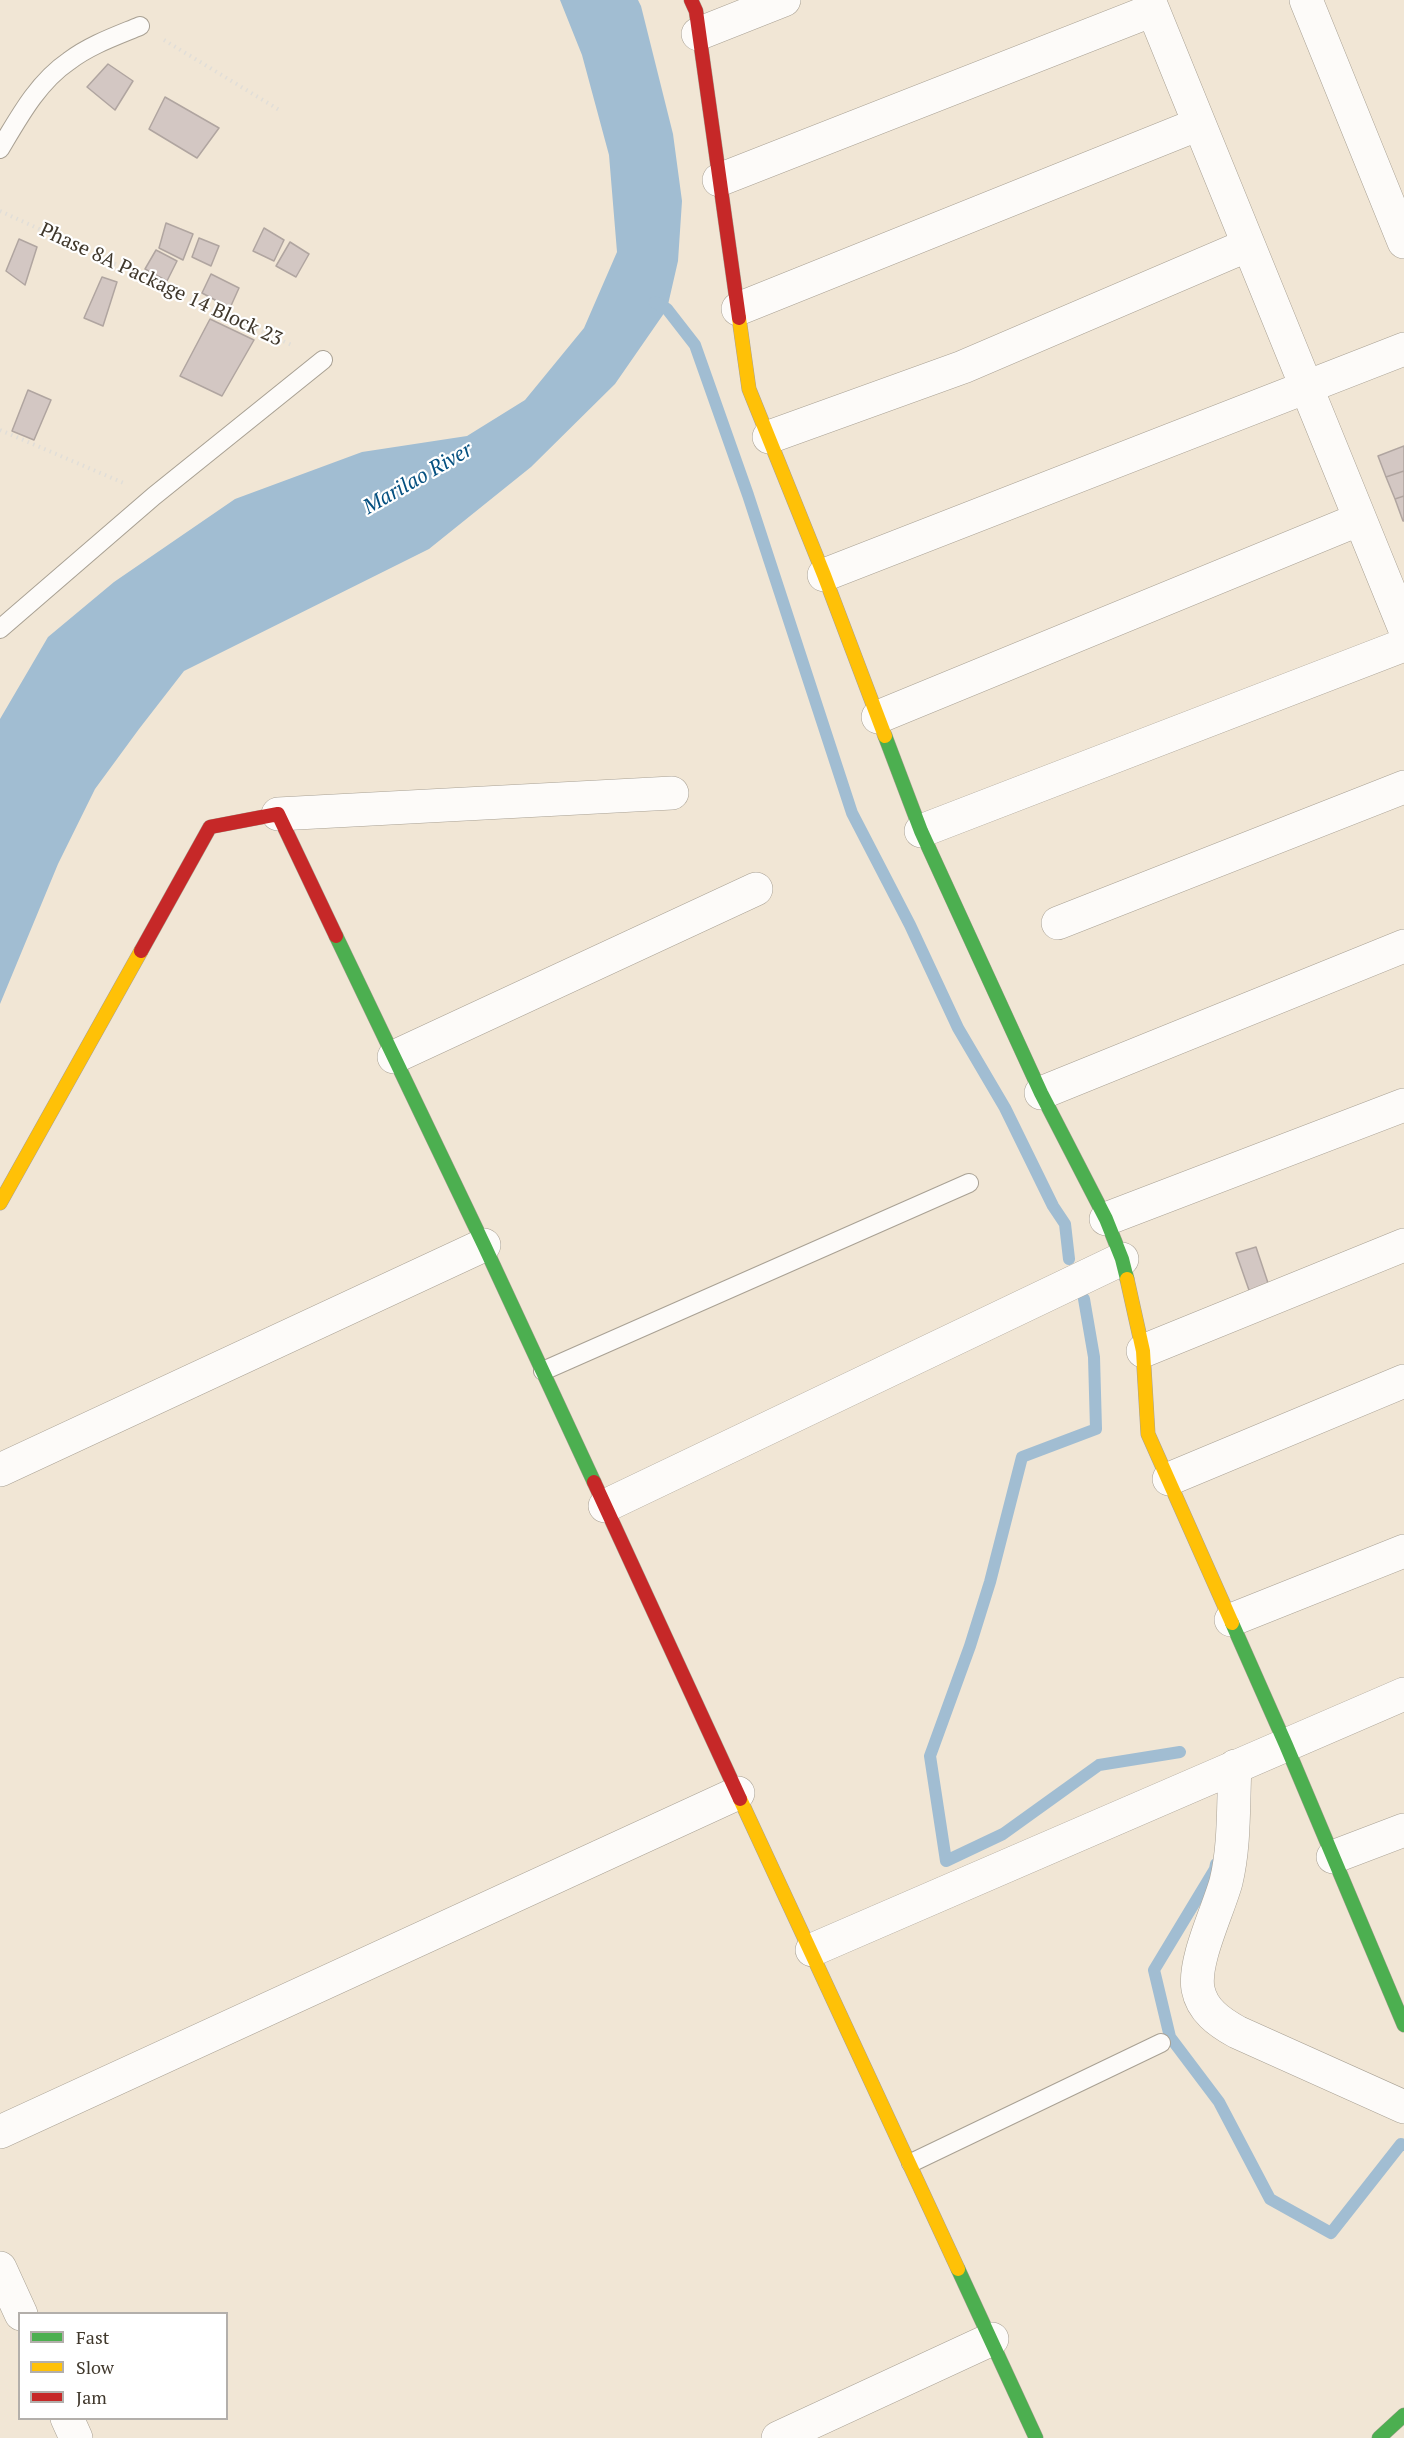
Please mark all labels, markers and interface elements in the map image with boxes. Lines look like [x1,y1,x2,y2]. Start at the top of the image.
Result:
street label: Phase 8A Package 14 Block 23 [36,218,286,352]
water label: Marilao River [359,438,477,520]
legend [18,2312,228,2420]
text: Fast [76,2325,109,2349]
text: Slow [76,2355,114,2379]
text: Jam [76,2385,107,2409]

